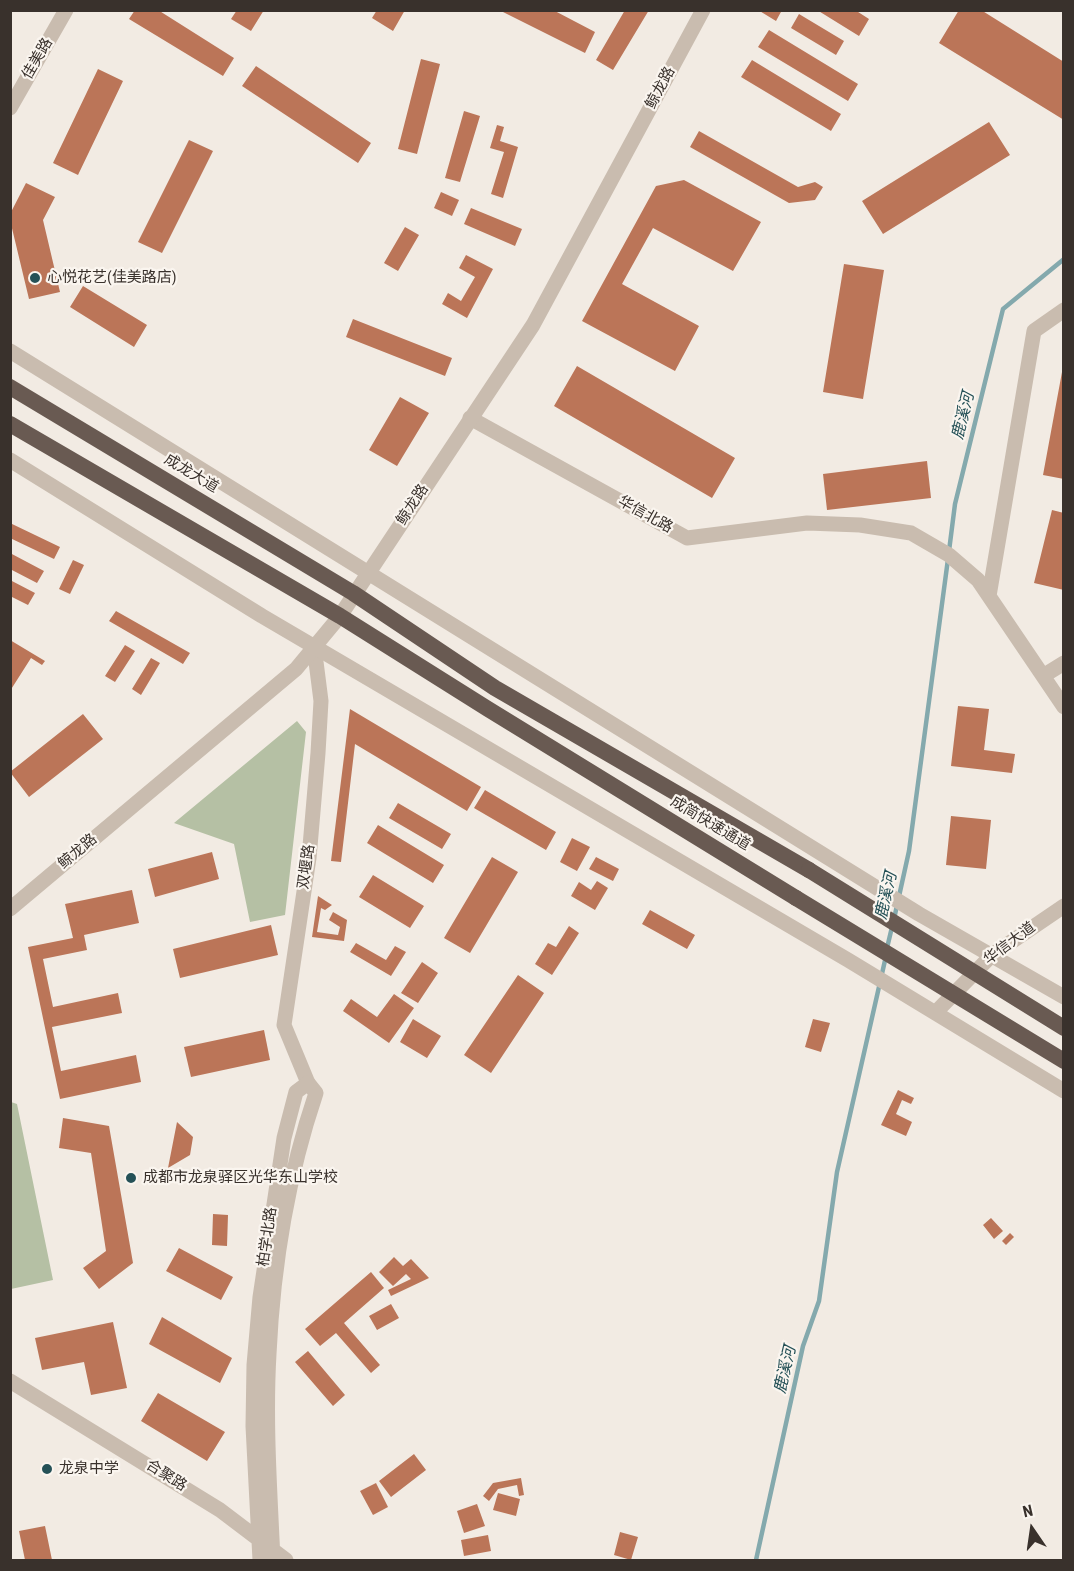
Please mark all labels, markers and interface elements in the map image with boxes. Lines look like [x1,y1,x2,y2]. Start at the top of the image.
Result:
street label: 佳美路 [19,35,57,83]
street label: 鲸龙路 [642,64,680,112]
place label: 心悦花艺(佳美路店) [47,269,176,287]
marker: 心悦花艺(佳美路店) [28,271,42,285]
water label: 鹿溪河 [949,390,979,442]
street label: 成龙大道 [161,451,221,497]
street label: 鲸龙路 [393,481,433,529]
street label: 华信北路 [614,493,676,537]
street label: 成简快速通道 [667,793,753,855]
street label: 鲸龙路 [55,831,101,873]
street label: 双堰路 [295,843,319,891]
water label: 鹿溪河 [872,870,902,922]
street label: 华信大道 [981,919,1039,969]
place label: 成都市龙泉驿区光华东山学校 [143,1169,338,1187]
marker: 成都市龙泉驿区光华东山学校 [124,1171,138,1185]
street label: 柏学北路 [255,1206,281,1268]
water label: 鹿溪河 [771,1344,801,1396]
street label: 合聚路 [142,1456,190,1496]
place label: 龙泉中学 [59,1460,119,1478]
marker: 龙泉中学 [40,1462,54,1476]
north arrow [1002,1499,1062,1559]
text: N [1021,1501,1035,1521]

